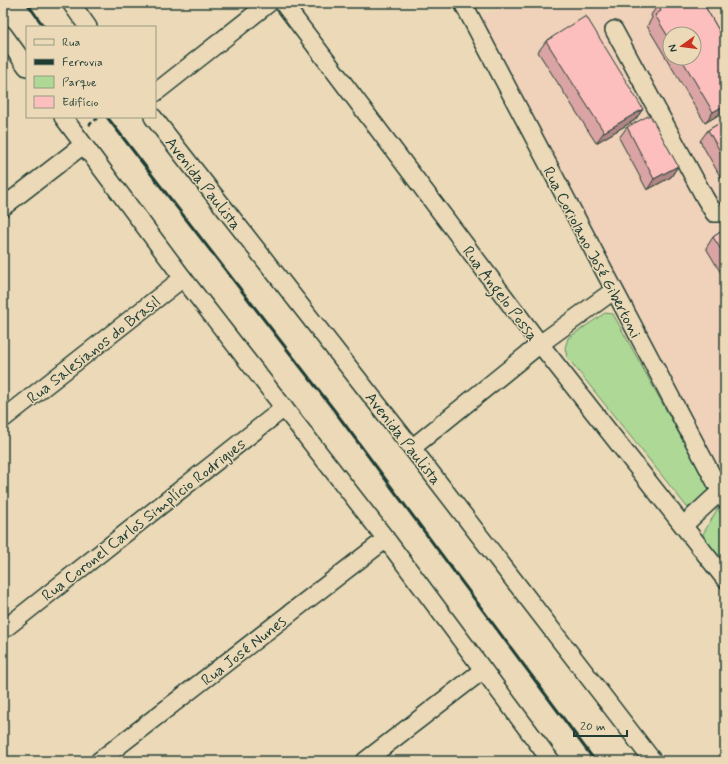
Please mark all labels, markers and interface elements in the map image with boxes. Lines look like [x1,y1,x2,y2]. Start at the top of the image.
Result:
legend [26,26,156,118]
north arrow [662,26,702,66]
text: Rua [62,35,80,51]
text: N [666,43,681,53]
text: Ferrovia [62,55,103,71]
text: Parque [62,75,97,91]
text: Edifício [62,95,98,111]
street label: Avenida Paulista [160,133,246,235]
street label: Rua Coriolano José Gibertoni [537,163,646,342]
street label: Rua Angelo Possa [456,242,542,346]
street label: Rua Salesianos do Brasil [23,291,165,409]
street label: Avenida Paulista [360,388,446,490]
street label: Rua Coronel Carlos Simplício Rodrigues [37,434,250,607]
street label: Rua José Nunes [197,611,291,691]
scale bar [574,712,627,738]
text: 20 m [580,719,606,735]

